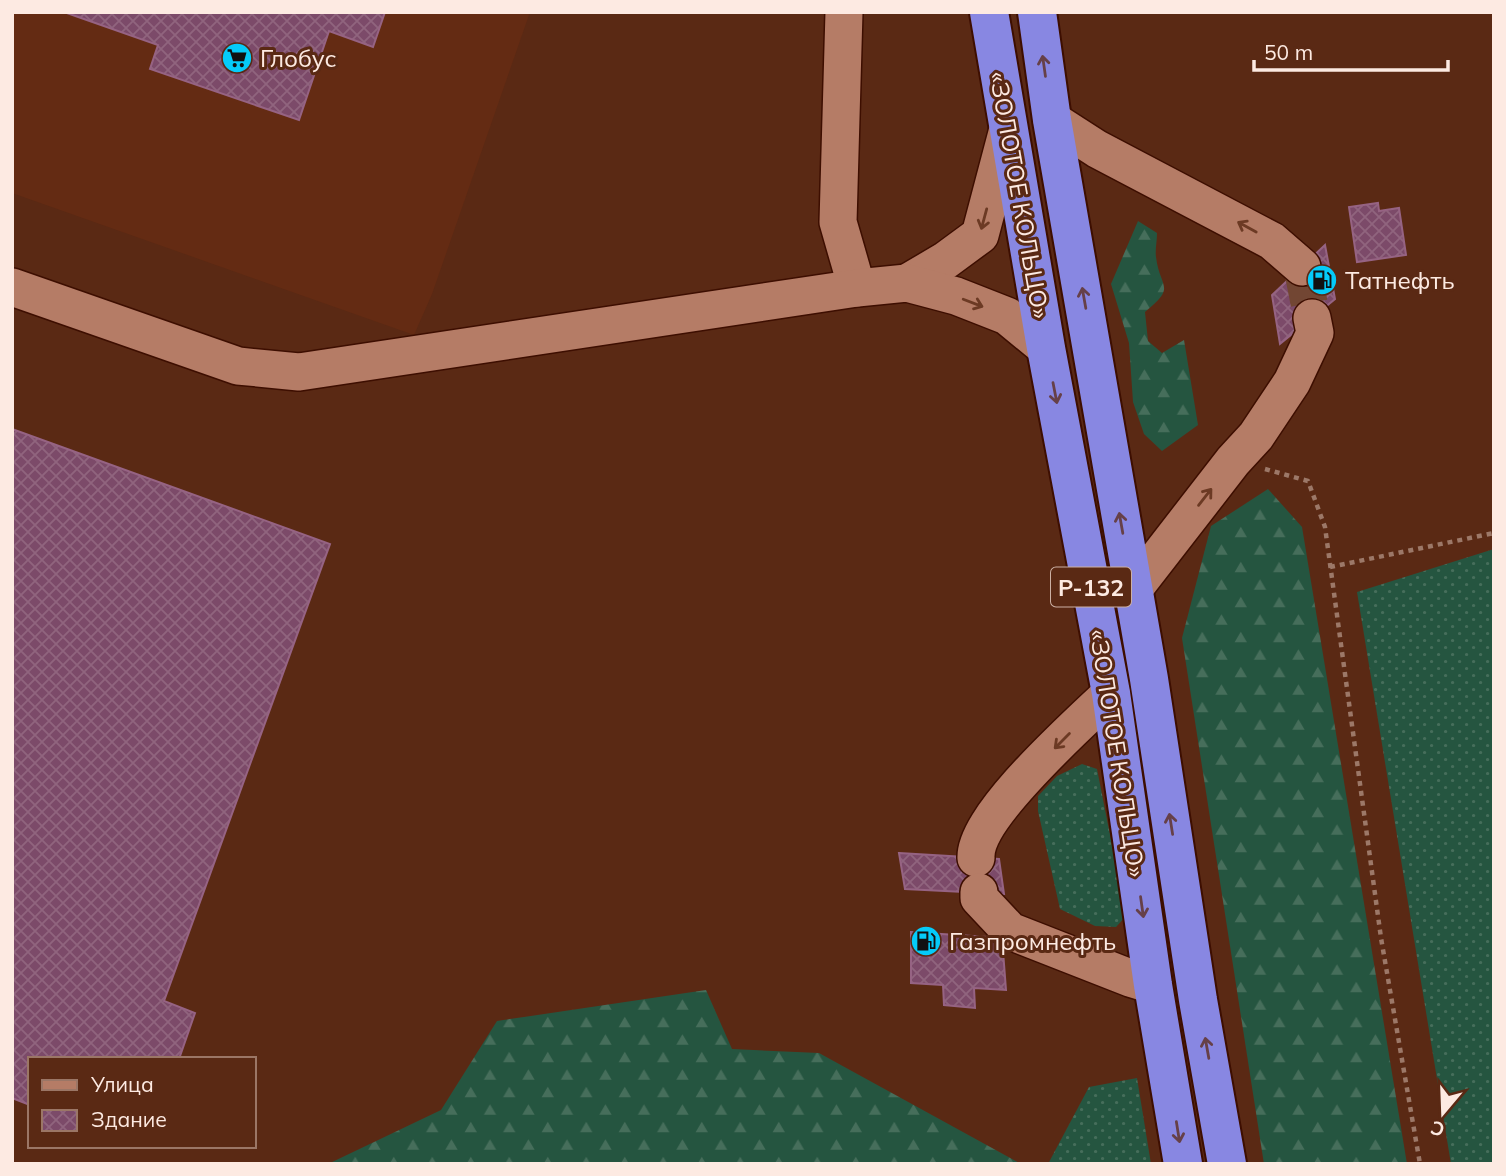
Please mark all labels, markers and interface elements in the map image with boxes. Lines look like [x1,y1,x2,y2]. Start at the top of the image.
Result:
scale bar [1254,28,1448,72]
text: 50 m [1264,39,1313,65]
supermarket icon: Глобус [220,41,254,75]
place label: Глобус [260,43,337,73]
one-way arrow [1038,55,1051,78]
street label: «ЗОЛОТОЕ КОЛЬЦО» [984,69,1057,321]
one-way arrow [977,207,990,230]
one-way arrow [1237,220,1257,234]
fuel station icon: Татнефть [1305,263,1339,297]
place label: Татнефть [1345,265,1455,295]
one-way arrow [1077,287,1090,310]
one-way arrow [961,297,983,310]
one-way arrow [1049,381,1062,404]
one-way arrow [1198,488,1213,507]
one-way arrow [1114,512,1127,535]
road number: Р-132 [1051,568,1131,607]
street label: «ЗОЛОТОЕ КОЛЬЦО» [1084,627,1152,879]
one-way arrow [1054,732,1071,749]
one-way arrow [1165,813,1178,835]
one-way arrow [1135,896,1148,918]
fuel station icon: Газпромнефть [909,924,943,958]
place label: Газпромнефть [949,926,1116,956]
one-way arrow [1199,1037,1213,1060]
legend [28,1057,256,1148]
text: Улица [90,1071,154,1097]
north arrow [1408,1078,1478,1148]
text: Здание [91,1106,167,1132]
text: С [1427,1116,1448,1143]
one-way arrow [1172,1120,1185,1143]

